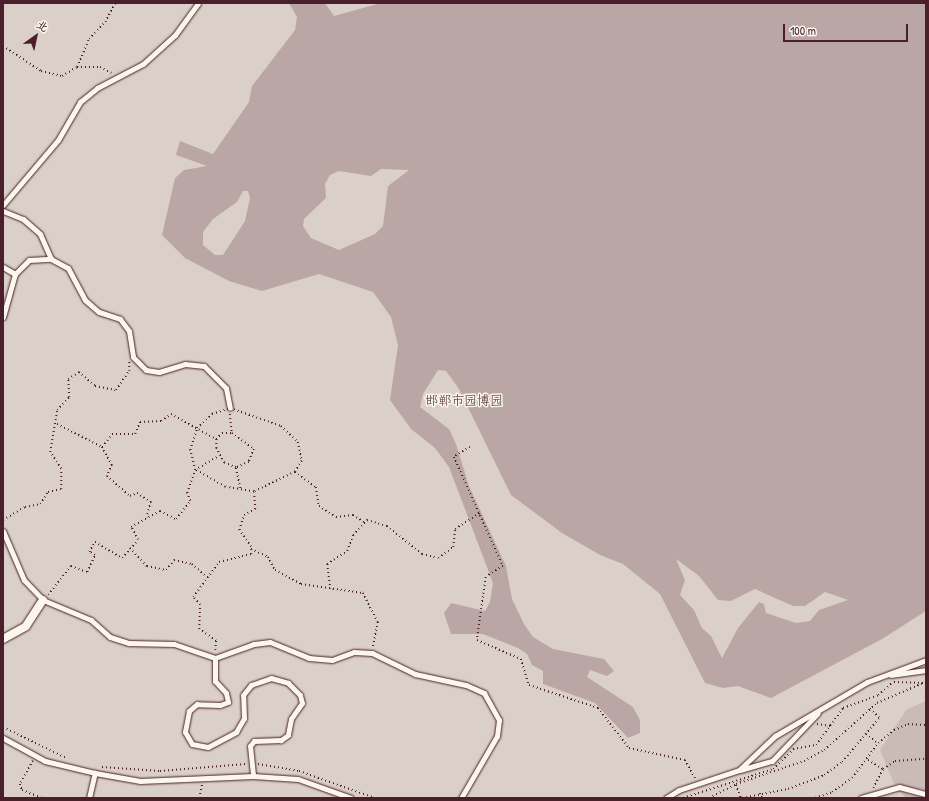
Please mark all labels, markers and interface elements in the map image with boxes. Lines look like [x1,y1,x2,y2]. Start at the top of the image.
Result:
north arrow [16,16,56,56]
scale bar [785,16,910,42]
text: 北 [34,17,51,35]
text: 100 m [790,22,816,39]
park label: 邯郸市园博园 [425,392,503,408]

